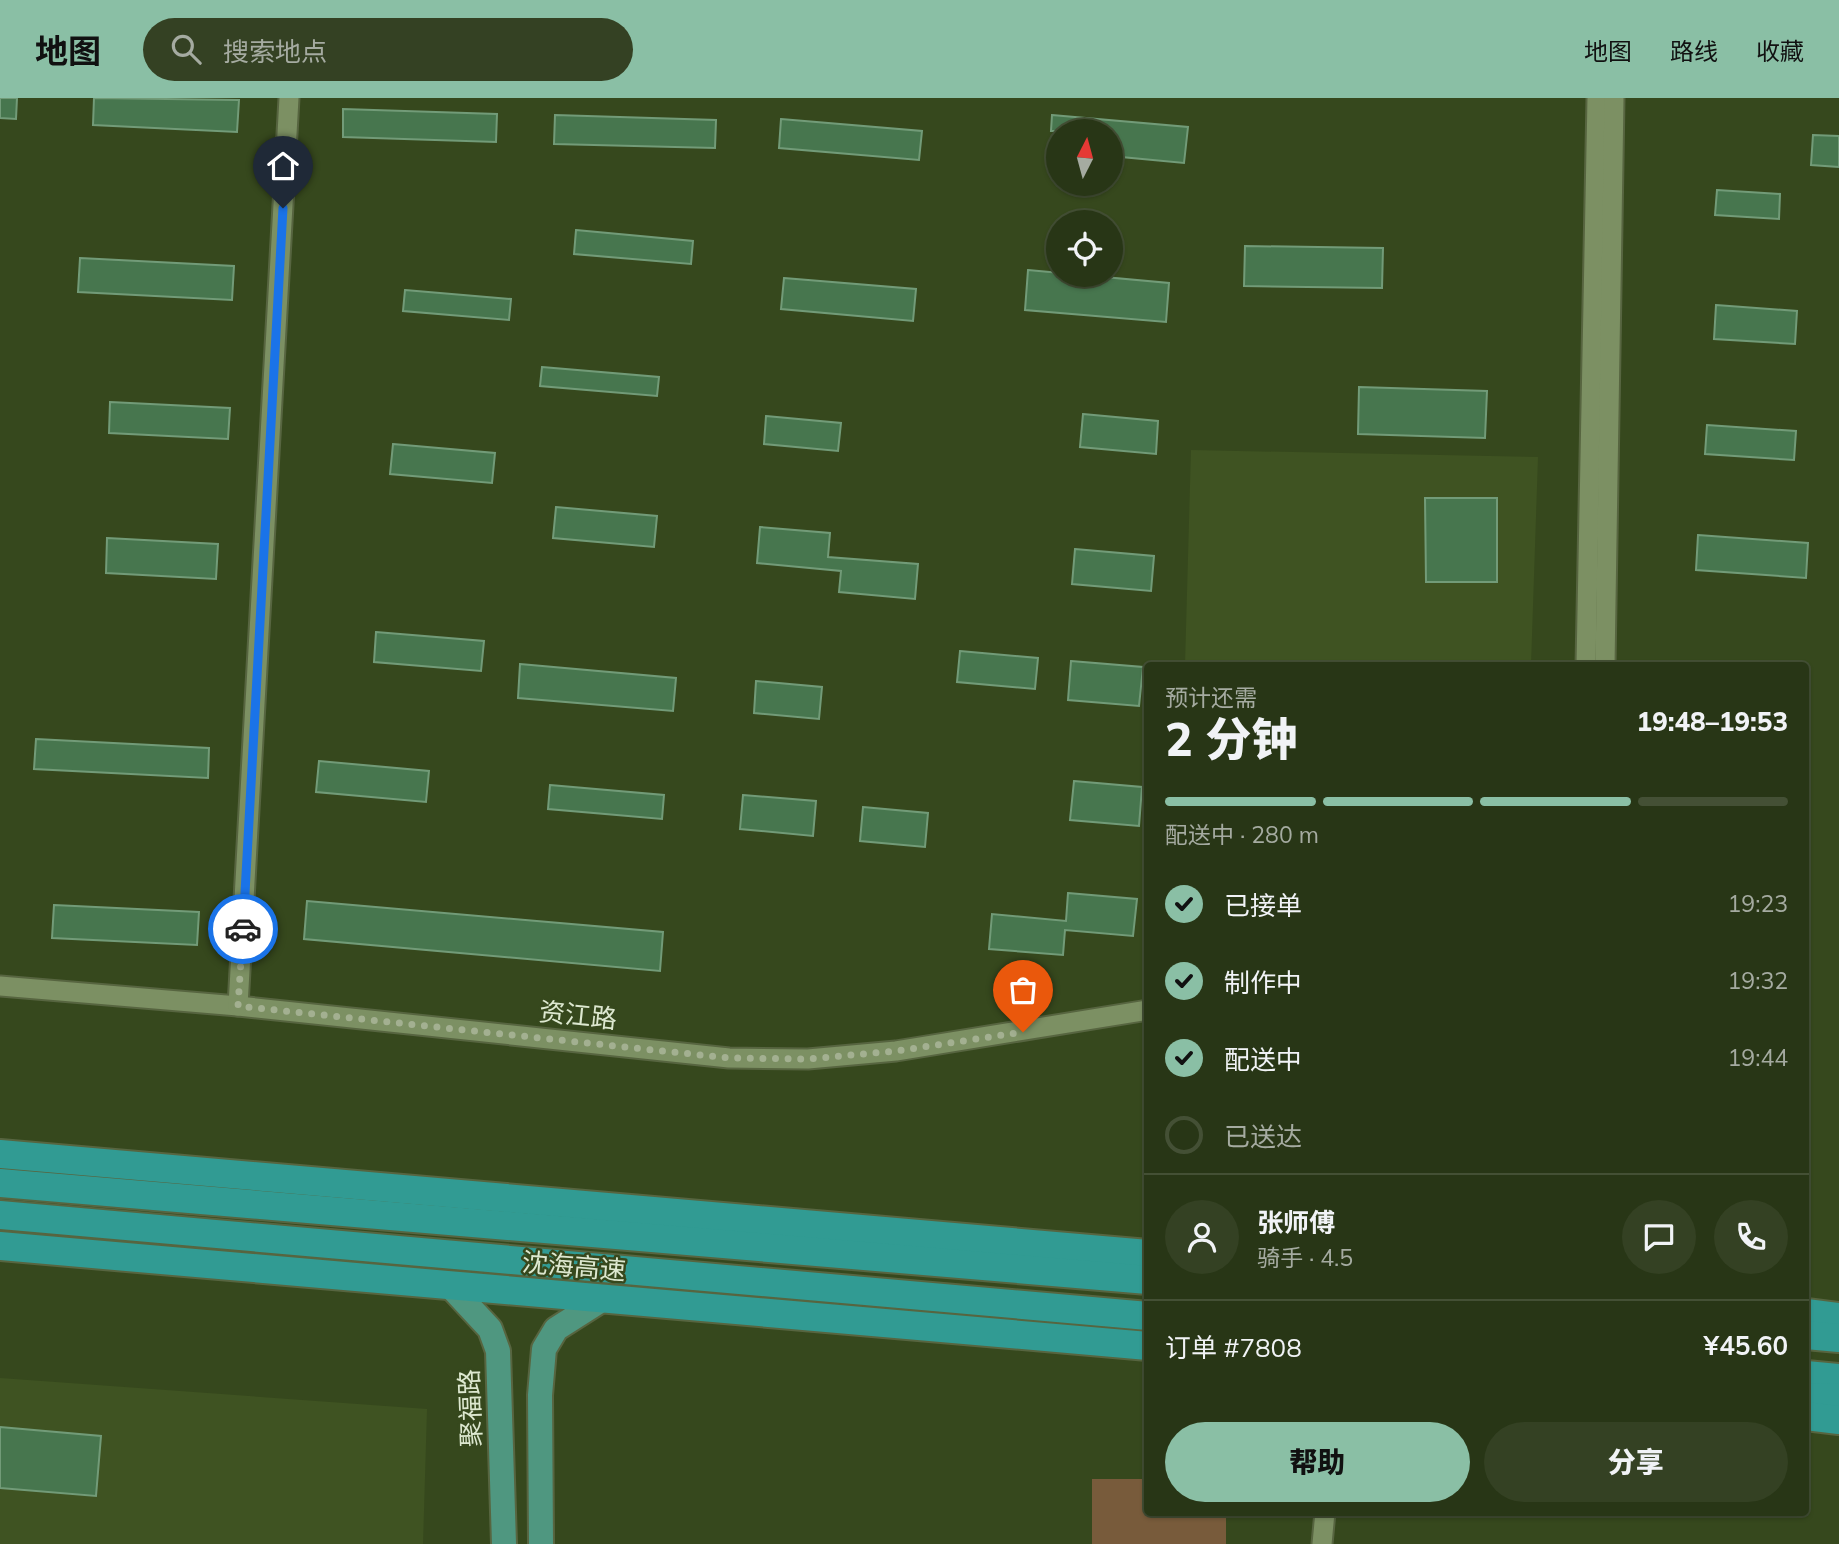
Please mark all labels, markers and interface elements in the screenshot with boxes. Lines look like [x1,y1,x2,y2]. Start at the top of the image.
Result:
search box [143,18,633,81]
text: 地图 [35,30,101,71]
icon: search [167,30,205,68]
text: 搜索地点 [223,35,327,68]
text: 地图 [1584,36,1632,66]
text: 路线 [1670,36,1718,66]
text: 收藏 [1756,36,1804,66]
north arrow [1046,119,1124,196]
map controls [1046,119,1123,287]
pin [253,136,313,208]
icon: home [264,147,302,185]
button: locate [1046,210,1123,287]
text: 预计还需 [1165,683,1257,712]
text: 19:48–19:53 [1637,705,1788,738]
text: 2 分钟 [1165,710,1298,768]
text: 配送中 · 280 m [1165,820,1319,849]
icon: check [1165,885,1203,923]
text: 已接单 [1224,889,1302,922]
text: 19:23 [1728,889,1788,918]
courier [208,894,278,964]
icon: car [224,910,262,948]
pin [993,960,1053,1032]
icon: check [1165,962,1203,1000]
text: 制作中 [1224,966,1302,999]
text: 19:32 [1728,966,1788,995]
icon: bag [1004,971,1042,1009]
street label: 资江路 [537,995,619,1035]
icon: check [1165,1039,1203,1077]
text: 配送中 [1224,1043,1302,1076]
text: 19:44 [1728,1043,1788,1072]
text: 已送达 [1224,1120,1302,1153]
button: person [1165,1200,1239,1274]
button: chat [1622,1200,1696,1274]
button: phone [1714,1200,1788,1274]
text: 张师傅 [1257,1206,1335,1239]
text: 骑手 · 4.5 [1257,1243,1353,1272]
street label: 沈海高速 [521,1245,627,1287]
text: ¥45.60 [1704,1329,1788,1362]
text: 订单 #7808 [1165,1331,1302,1364]
street label: 聚福路 [452,1368,488,1448]
button: 帮助 [1165,1422,1470,1502]
button: 分享 [1484,1422,1788,1502]

